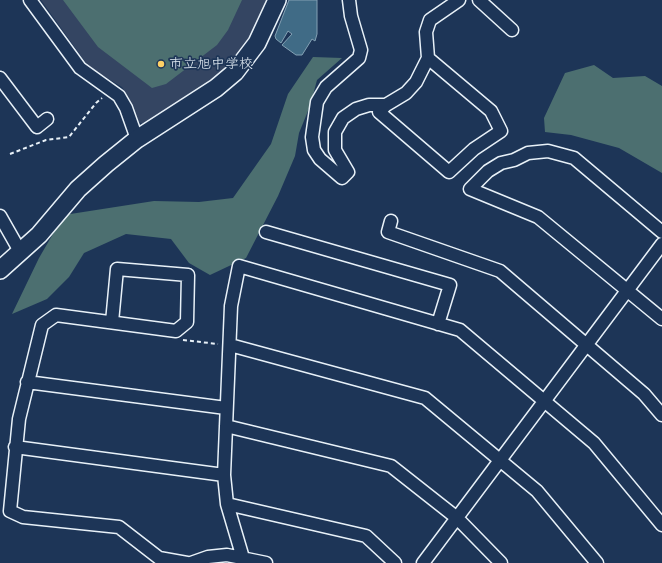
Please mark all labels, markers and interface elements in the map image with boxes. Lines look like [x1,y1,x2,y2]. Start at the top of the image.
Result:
place label: 市立旭中学校 [169,56,253,72]
marker: 市立旭中学校 [156,59,166,69]

